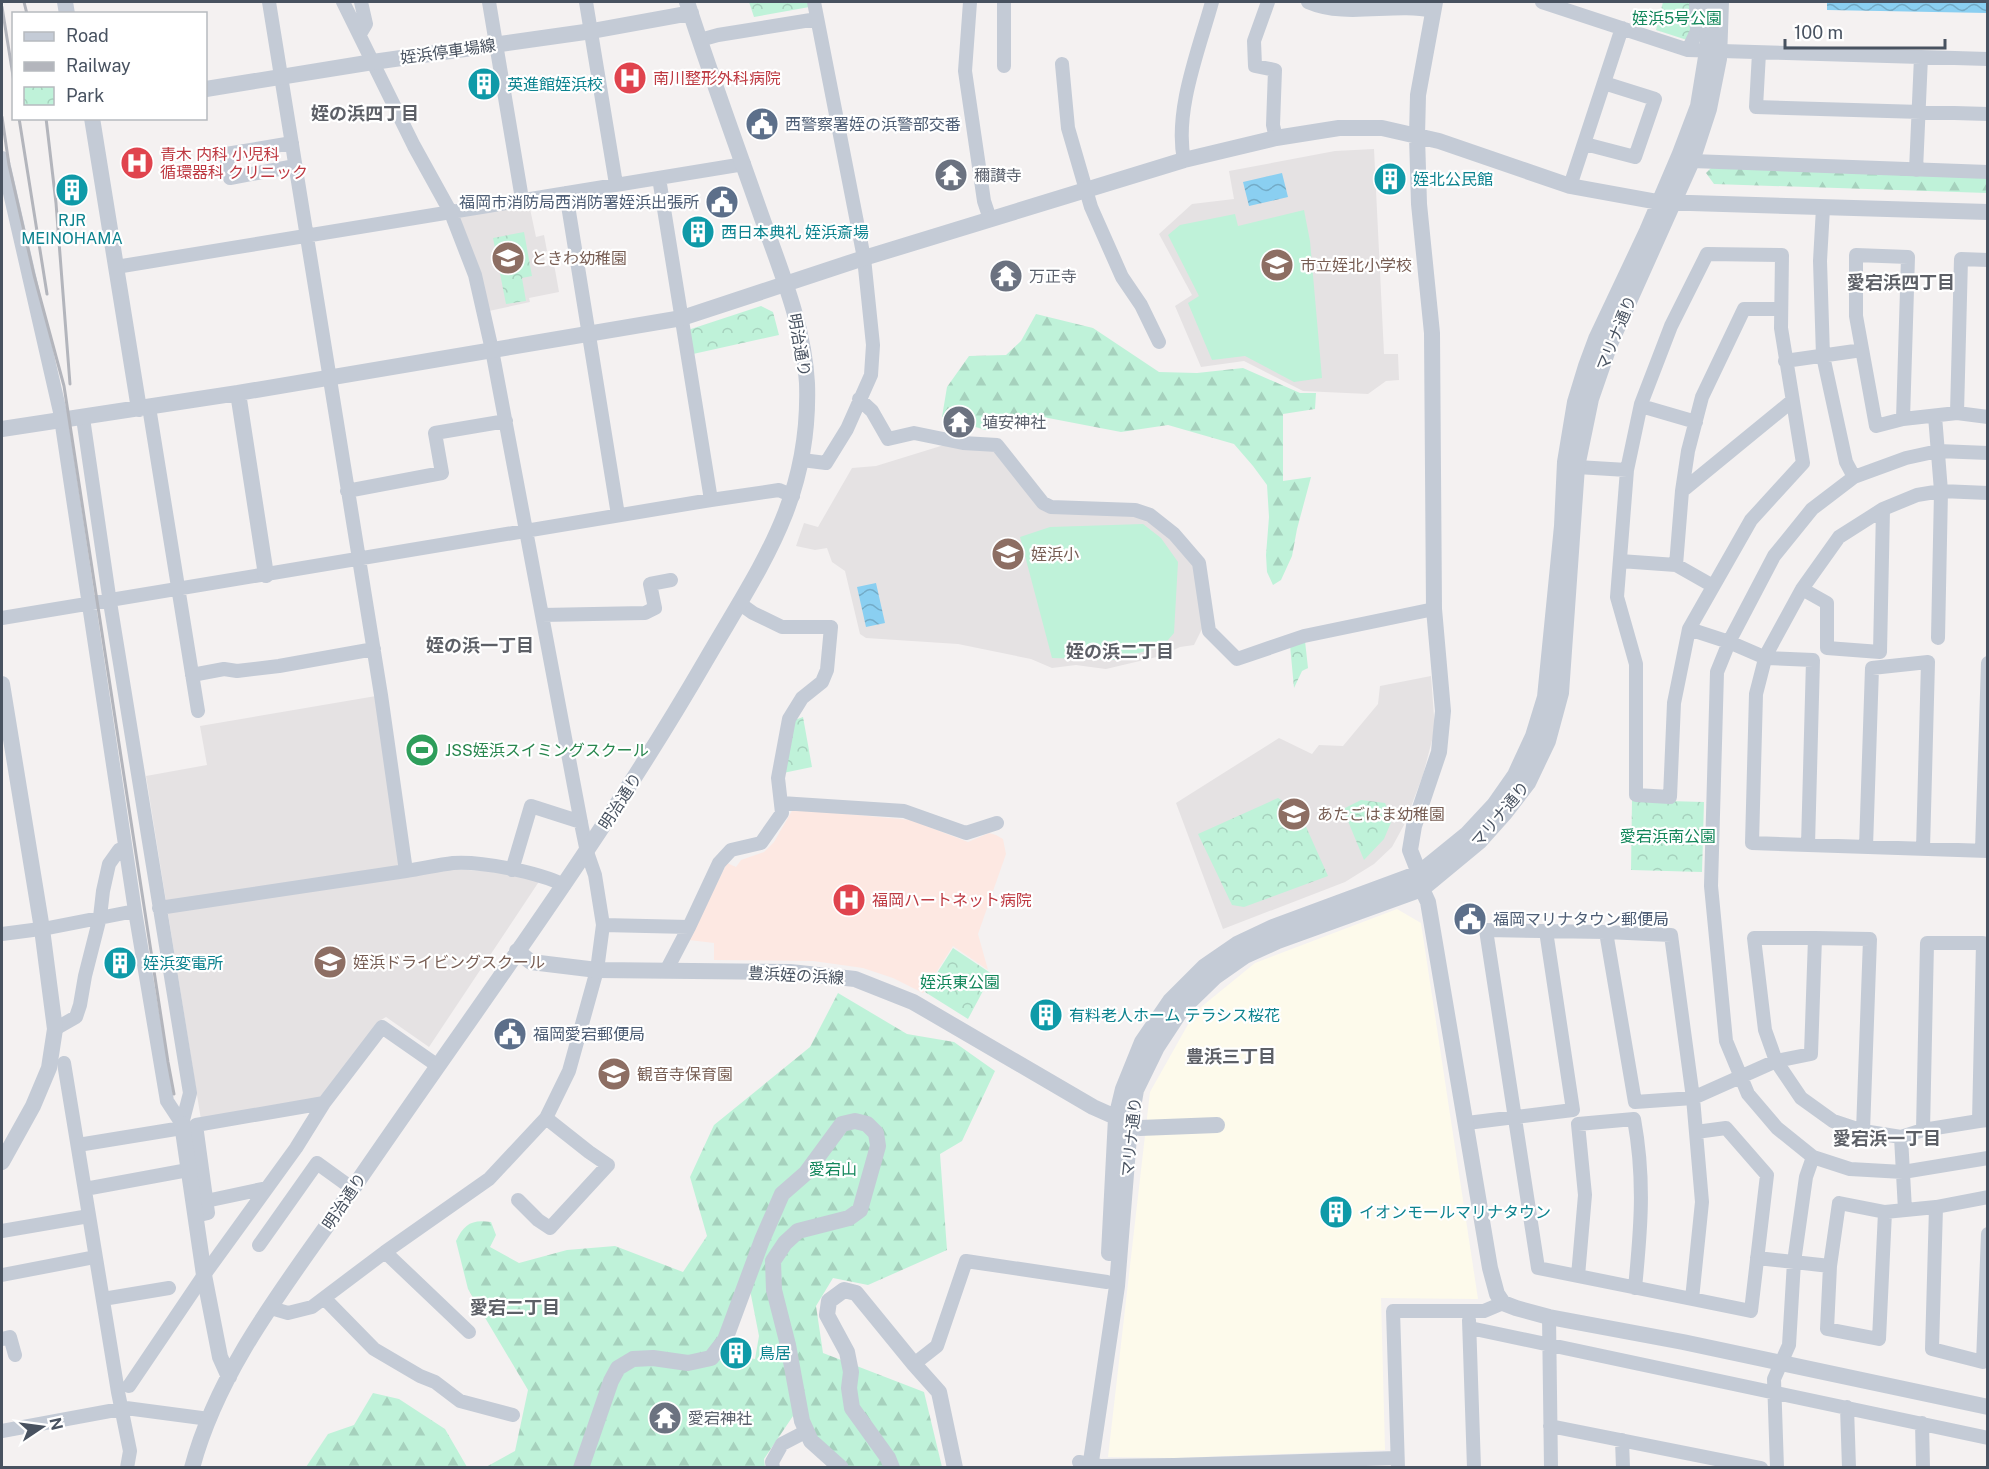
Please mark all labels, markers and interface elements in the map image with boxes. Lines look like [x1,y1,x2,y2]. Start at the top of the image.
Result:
park label: 姪浜5号公園 [1632,9,1722,28]
legend [12,12,207,120]
scale bar [1785,12,1946,50]
text: 100 m [1794,22,1843,43]
text: Road [66,25,109,46]
street label: 姪浜停車場線 [399,35,497,68]
text: Railway [66,55,131,76]
hospital icon: 南川整形外科病院 [612,60,648,96]
building icon: 英進館姪浜校 [466,66,502,102]
place label: 南川整形外科病院 [653,69,781,88]
place label: 英進館姪浜校 [507,75,603,94]
text: Park [66,85,104,106]
district label: 姪の浜四丁目 [311,103,419,124]
public building icon: 西警察署姪の浜警部交番 [744,106,780,142]
place label: 西警察署姪の浜警部交番 [785,115,961,134]
hospital icon: 青木 内科 小児科 循環器科 クリニック [119,145,155,181]
place label: 青木 内科 小児科 循環器科 クリニック [160,145,308,182]
temple icon: 穪讃寺 [933,157,969,193]
building icon: 姪北公民館 [1372,161,1408,197]
place label: 穪讃寺 [974,166,1022,185]
place label: 姪北公民館 [1413,170,1493,189]
building icon: RJR MEINOHAMA [54,172,90,208]
public building icon: 福岡市消防局西消防署姪浜出張所 [704,184,740,220]
place label: 福岡市消防局西消防署姪浜出張所 [459,193,699,212]
place label: RJR MEINOHAMA [21,211,123,248]
building icon: 西日本典礼 姪浜斎場 [680,214,716,250]
place label: 西日本典礼 姪浜斎場 [721,223,869,242]
school or university icon: ときわ幼稚園 [490,240,526,276]
school or university icon: 市立姪北小学校 [1259,247,1295,283]
place label: ときわ幼稚園 [531,249,627,268]
place label: 市立姪北小学校 [1300,256,1412,275]
temple icon: 万正寺 [988,258,1024,294]
place label: 万正寺 [1029,267,1077,286]
district label: 愛宕浜四丁目 [1847,272,1955,293]
street label: マリナ通り [1593,293,1640,374]
street label: 明治通り [785,312,814,378]
temple icon: 埴安神社 [941,404,977,440]
place label: 埴安神社 [982,413,1046,432]
school or university icon: 姪浜小 [990,536,1026,572]
place label: 姪浜小 [1031,545,1079,564]
district label: 姪の浜一丁目 [426,635,534,656]
district label: 姪の浜二丁目 [1066,641,1174,662]
sports icon: JSS姪浜スイミングスクール [404,732,440,768]
place label: JSS姪浜スイミングスクール [445,741,649,760]
street label: 明治通り [595,769,646,833]
street label: マリナ通り [1467,778,1533,851]
school or university icon: あたごはま幼稚園 [1276,796,1312,832]
place label: あたごはま幼稚園 [1317,805,1445,824]
park label: 愛宕浜南公園 [1620,827,1716,846]
hospital icon: 福岡ハートネット病院 [831,882,867,918]
place label: 福岡ハートネット病院 [872,891,1032,910]
public building icon: 福岡マリナタウン郵便局 [1452,901,1488,937]
place label: 福岡マリナタウン郵便局 [1493,910,1669,929]
school or university icon: 姪浜ドライビングスクール [312,944,348,980]
building icon: 姪浜変電所 [102,945,138,981]
place label: 姪浜ドライビングスクール [353,953,545,972]
place label: 姪浜変電所 [143,954,223,973]
street label: 豊浜姪の浜線 [748,963,844,987]
park label: 姪浜東公園 [920,973,1000,992]
building icon: 有料老人ホーム テラシス桜花 [1028,997,1064,1033]
place label: 有料老人ホーム テラシス桜花 [1069,1006,1280,1025]
public building icon: 福岡愛宕郵便局 [492,1016,528,1052]
place label: 福岡愛宕郵便局 [533,1025,645,1044]
district label: 豊浜三丁目 [1186,1046,1276,1067]
school or university icon: 観音寺保育園 [596,1056,632,1092]
place label: 観音寺保育園 [637,1065,733,1084]
street label: マリナ通り [1118,1096,1145,1178]
district label: 愛宕浜一丁目 [1833,1128,1941,1149]
park label: 愛宕山 [809,1160,857,1179]
street label: 明治通り [319,1169,370,1233]
building icon: イオンモールマリナタウン [1318,1194,1354,1230]
place label: イオンモールマリナタウン [1359,1203,1551,1222]
district label: 愛宕二丁目 [470,1297,560,1318]
building icon: 鳥居 [718,1335,754,1371]
place label: 鳥居 [759,1344,791,1363]
north arrow [12,1397,72,1457]
temple icon: 愛宕神社 [647,1400,683,1436]
place label: 愛宕神社 [688,1409,752,1428]
text: N [45,1416,67,1432]

